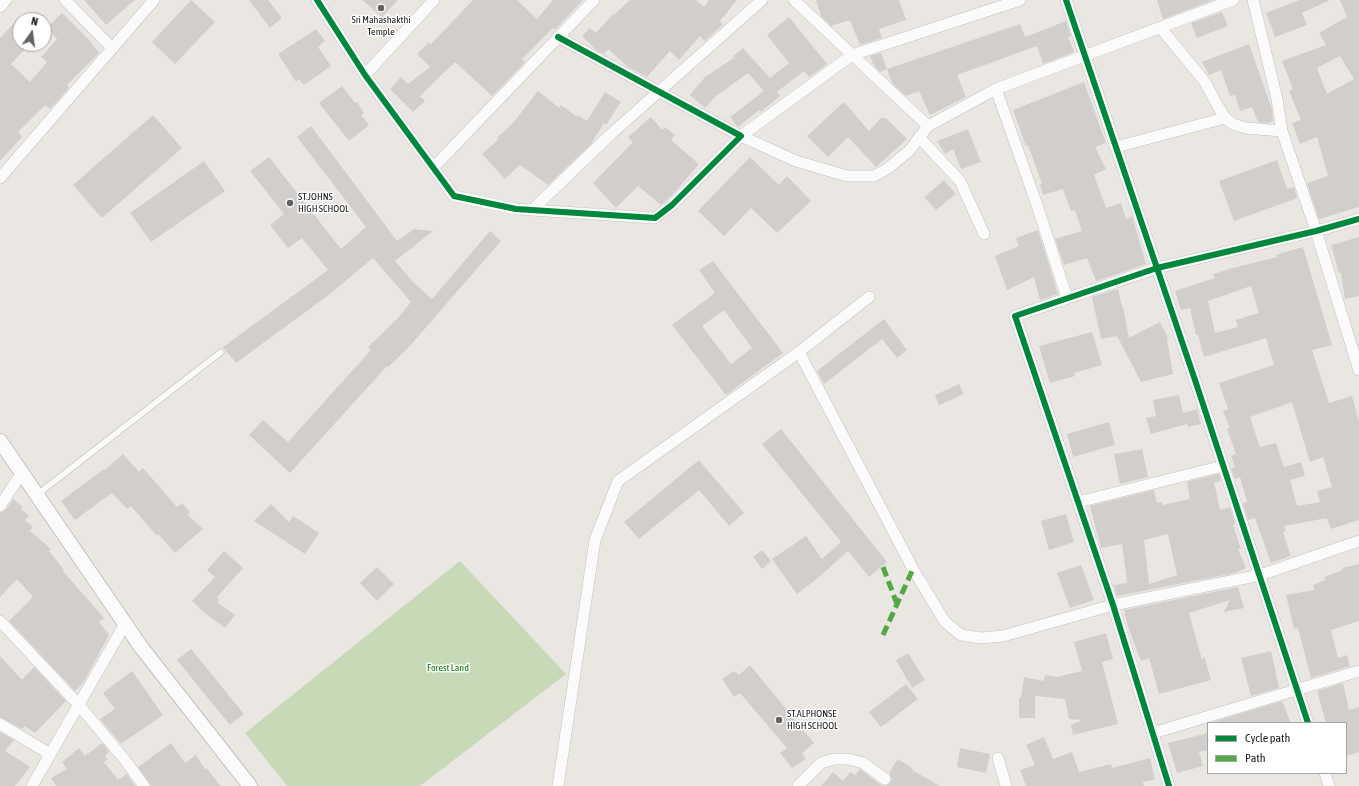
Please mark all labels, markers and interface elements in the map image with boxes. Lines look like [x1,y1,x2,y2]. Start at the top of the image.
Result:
marker: Sri Mahashakthi Temple [376,3,386,13]
north arrow [12,12,52,52]
place label: Sri Mahashakthi Temple [351,14,411,38]
text: N [30,15,39,28]
place label: ST.JOHNS HIGH SCHOOL [298,191,349,214]
marker: ST.JOHNS HIGH SCHOOL [285,198,295,208]
park label: Forest Land [427,662,469,674]
place label: ST.ALPHONSE HIGH SCHOOL [787,708,838,732]
marker: ST.ALPHONSE HIGH SCHOOL [774,715,784,725]
legend [1207,722,1347,774]
text: Cycle path [1245,731,1290,745]
text: Path [1245,751,1266,765]

